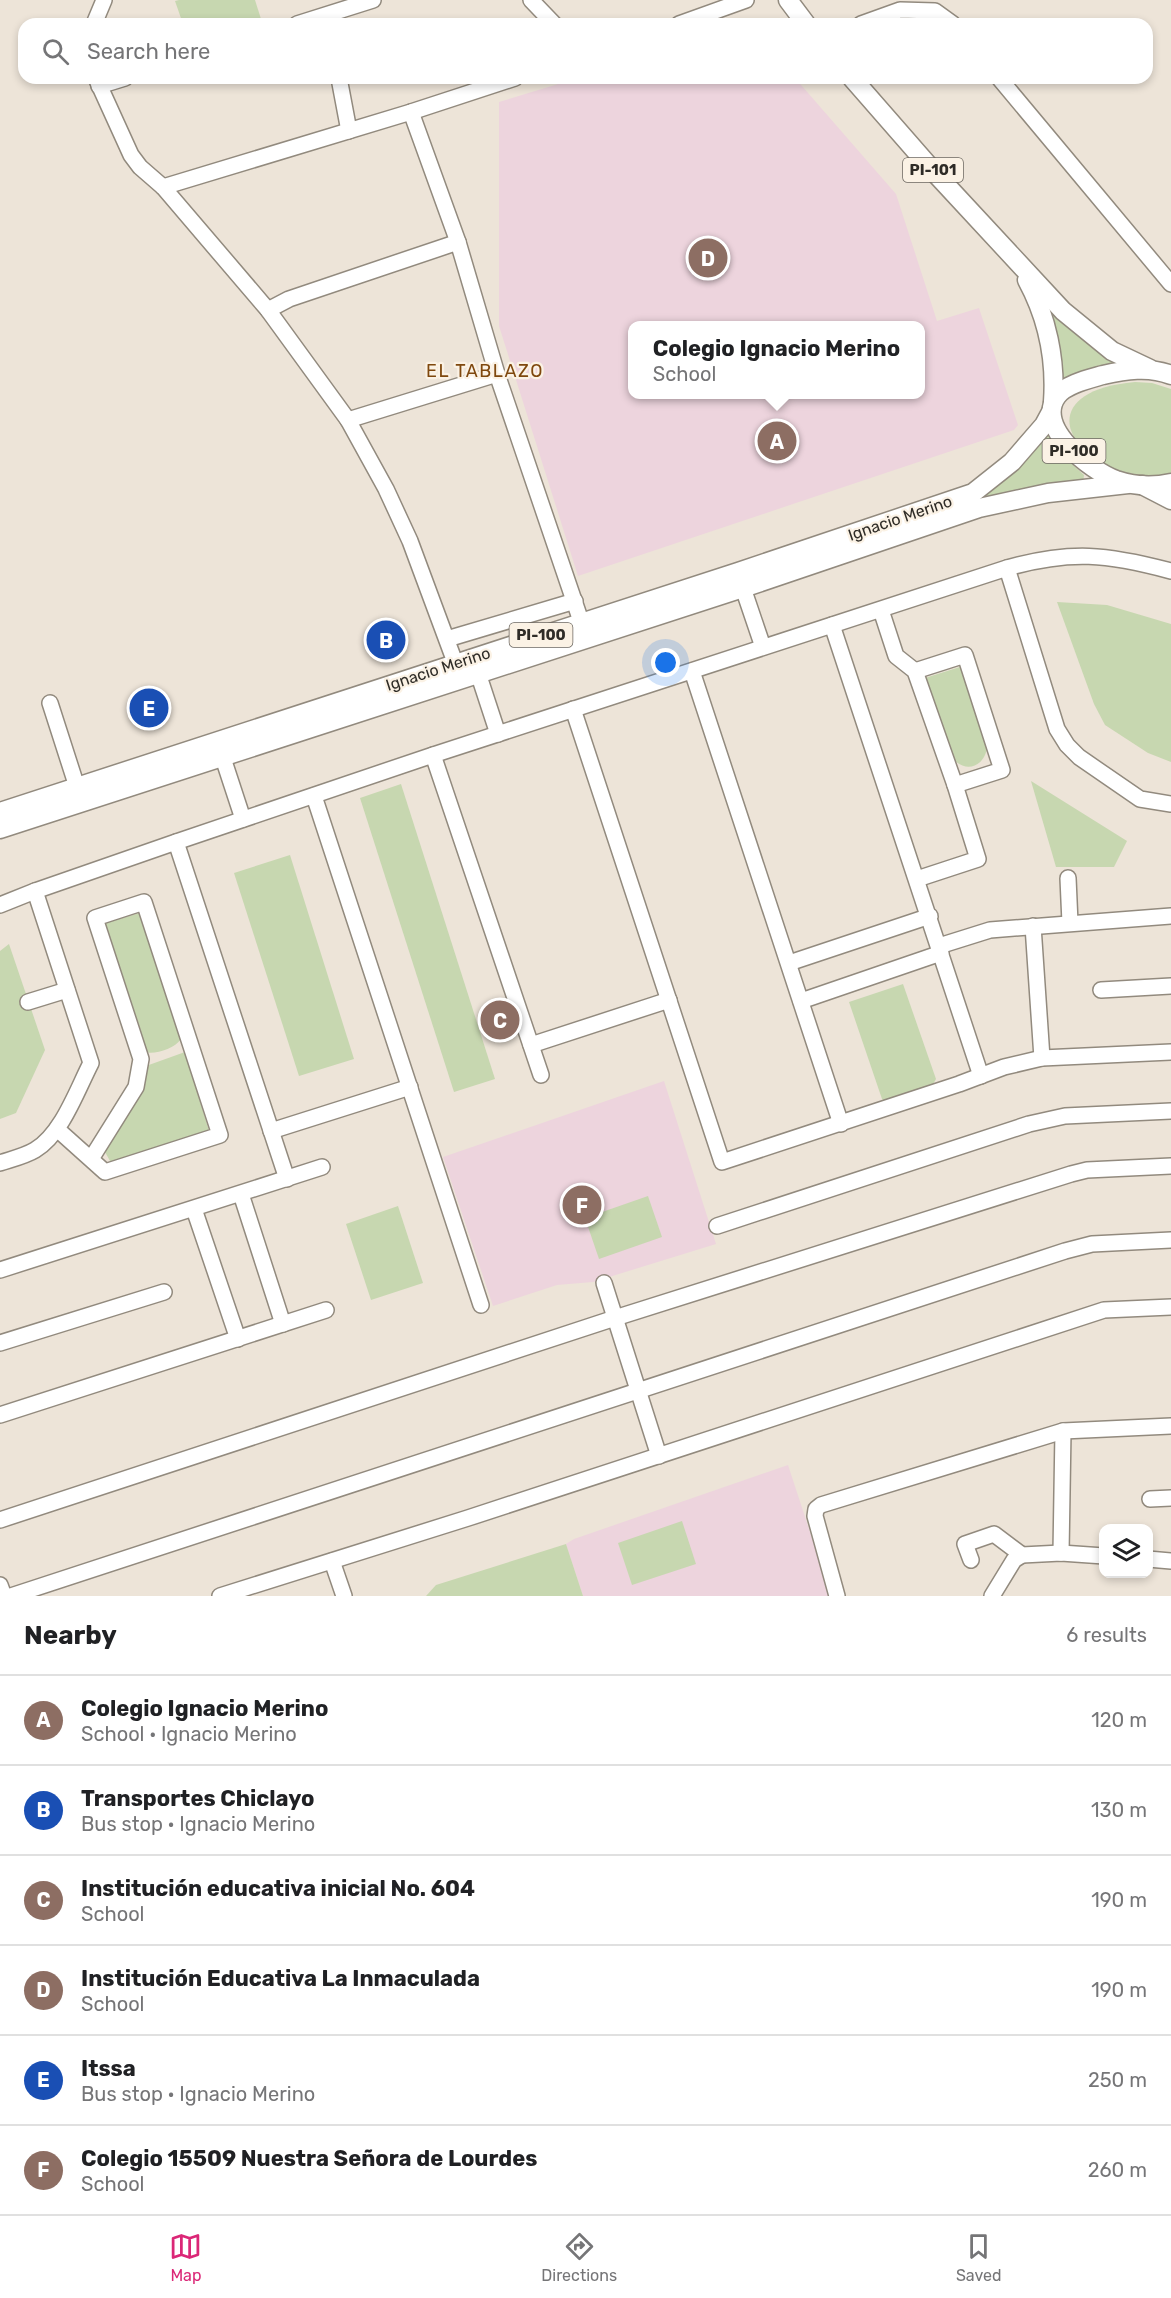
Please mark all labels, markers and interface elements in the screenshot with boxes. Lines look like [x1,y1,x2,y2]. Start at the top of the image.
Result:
search box [18,18,1153,84]
icon: search [39,35,72,68]
text: Search here [87,38,210,65]
road number: PI-101 [903,158,963,182]
pin: D [688,236,728,280]
popup [628,321,925,399]
text: Colegio Ignacio Merino [653,335,900,362]
district label: EL TABLAZO [426,360,544,382]
text: School [653,362,716,386]
pin: A [758,418,796,464]
road number: PI-100 [1042,439,1106,463]
street label: Ignacio Merino [845,491,955,545]
pin: B [366,618,406,662]
road number: PI-100 [510,623,572,647]
street label: Ignacio Merino [383,643,493,695]
your location [651,648,680,677]
pin: E [130,686,168,730]
pin: C [480,998,520,1042]
pin: F [562,1182,602,1228]
map controls [1099,1524,1153,1578]
button: layers [1099,1524,1153,1578]
text: Nearby [24,1620,117,1651]
text: 6 results [1066,1623,1147,1647]
text: Colegio Ignacio Merino [81,1695,328,1722]
text: A [36,1708,51,1732]
text: 120 m [1091,1708,1147,1732]
text: School · Ignacio Merino [81,1722,297,1746]
text: Transportes Chiclayo [81,1785,314,1812]
text: B [36,1798,51,1822]
text: 130 m [1091,1798,1147,1822]
text: Bus stop · Ignacio Merino [81,1812,315,1836]
text: Institución educativa inicial No. 604 [81,1875,475,1902]
text: C [36,1888,51,1912]
text: 190 m [1091,1888,1147,1912]
text: School [81,1902,144,1926]
text: Institución Educativa La Inmaculada [81,1965,480,1992]
text: D [36,1978,51,2002]
text: 190 m [1091,1978,1147,2002]
text: School [81,1992,144,2016]
text: Itssa [81,2055,136,2082]
text: E [37,2068,50,2092]
text: 250 m [1088,2068,1147,2092]
text: Bus stop · Ignacio Merino [81,2082,315,2106]
text: Colegio 15509 Nuestra Señora de Lourdes [81,2145,537,2172]
text: F [37,2158,50,2182]
text: 260 m [1088,2158,1147,2182]
text: School [81,2172,144,2196]
tab: Map [169,2230,202,2285]
tab: Directions [541,2230,617,2285]
tab: Saved [956,2230,1002,2285]

